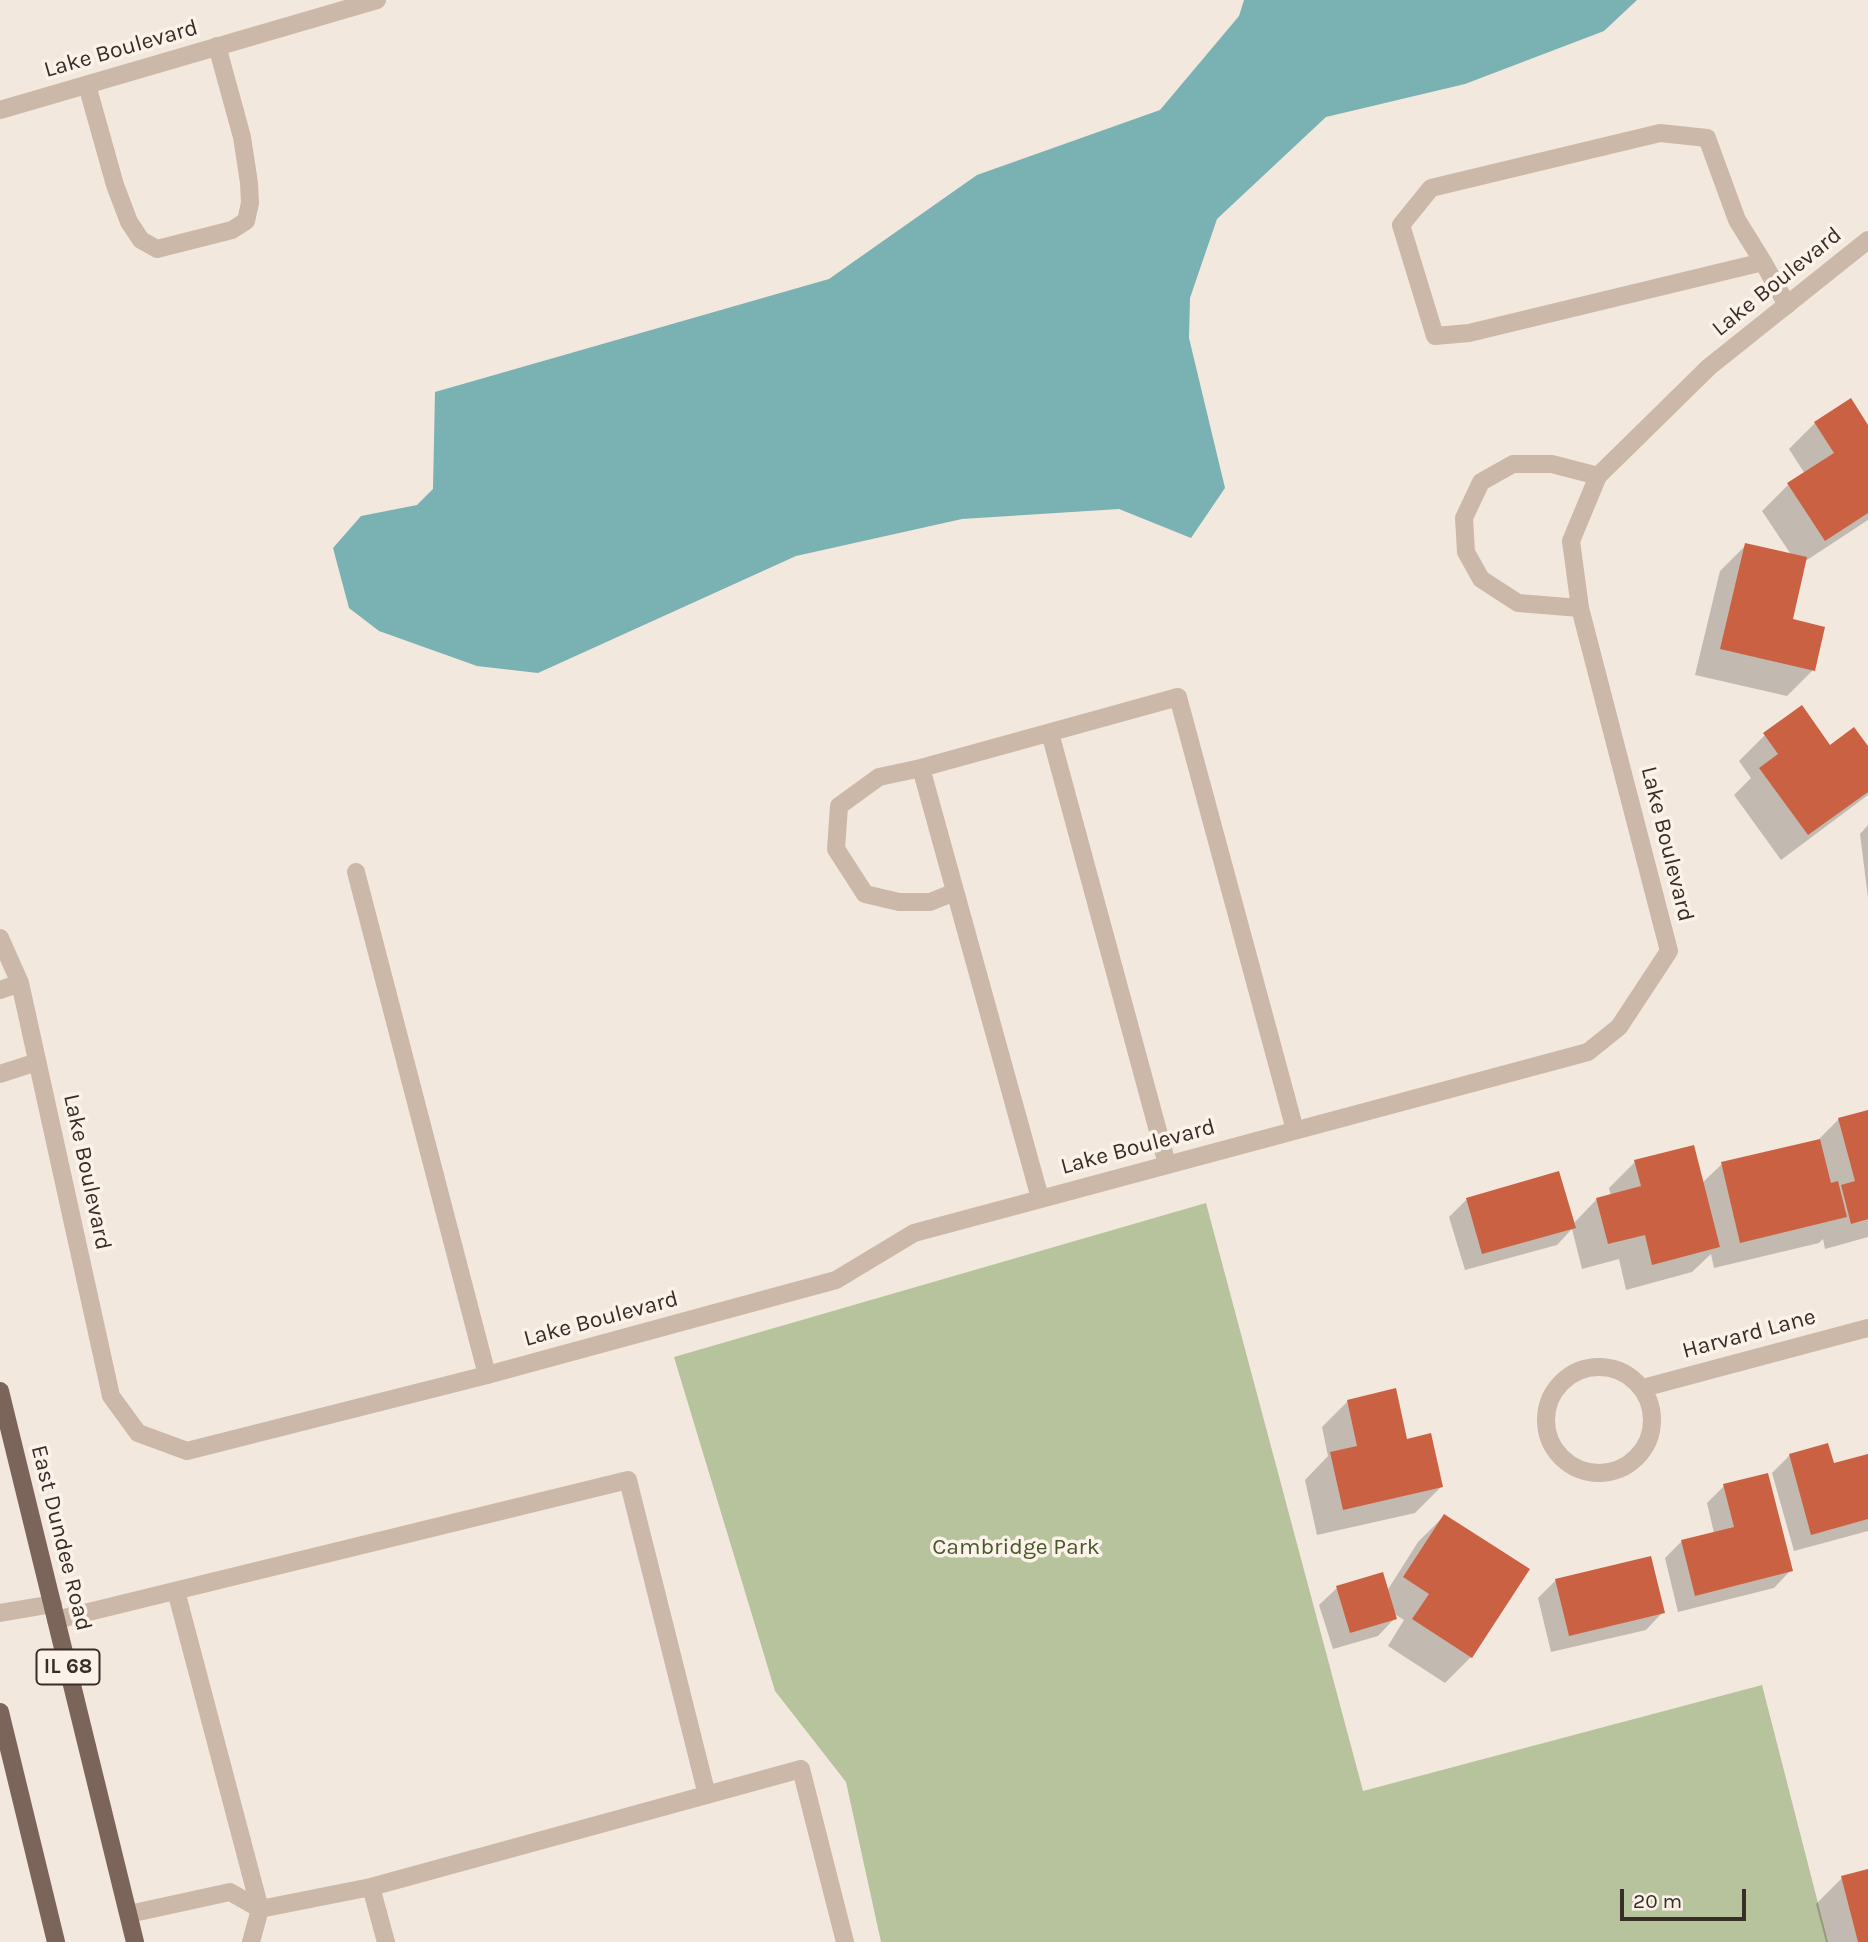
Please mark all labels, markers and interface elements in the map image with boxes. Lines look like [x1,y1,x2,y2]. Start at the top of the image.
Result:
street label: Lake Boulevard [41,14,201,84]
street label: Lake Boulevard [1707,221,1847,343]
street label: Lake Boulevard [1634,764,1700,924]
street label: Lake Boulevard [57,1091,117,1253]
street label: Lake Boulevard [1058,1113,1218,1181]
street label: Lake Boulevard [521,1285,681,1353]
street label: Harvard Lane [1679,1303,1819,1365]
street label: East Dundee Road [25,1442,97,1634]
park label: Cambridge Park [932,1533,1100,1561]
road number: IL 68 [36,1650,100,1684]
scale bar [1623,1876,1749,1920]
text: 20 m [1633,1889,1682,1913]

